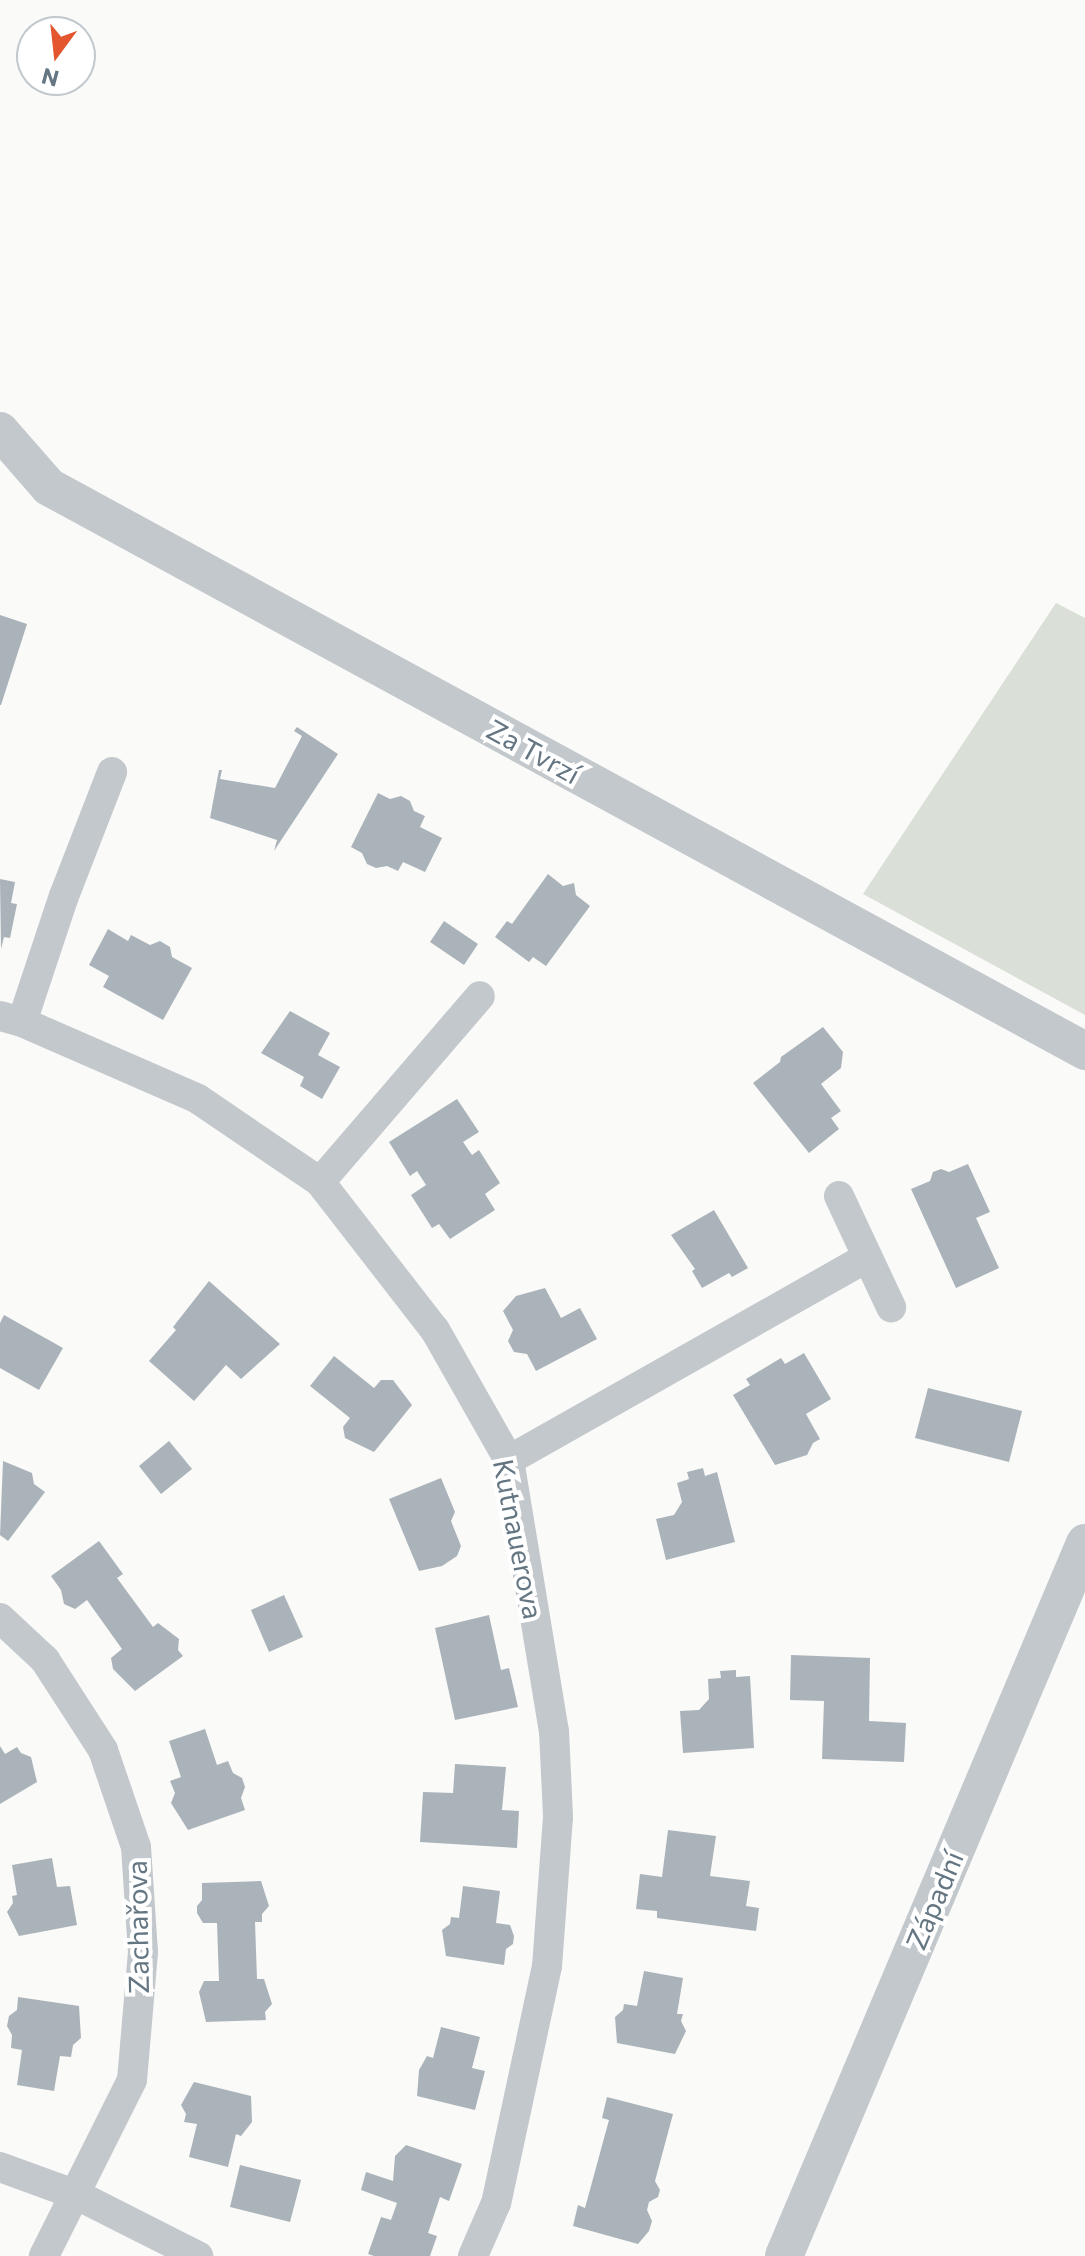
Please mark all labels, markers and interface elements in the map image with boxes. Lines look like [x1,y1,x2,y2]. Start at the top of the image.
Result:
north arrow [16,16,96,96]
text: N [39,63,62,93]
street label: Za Tvrzí [481,712,587,790]
street label: Kutnauerova [487,1456,551,1622]
street label: Západní [898,1846,970,1954]
street label: Zachařova [119,1860,155,1994]

